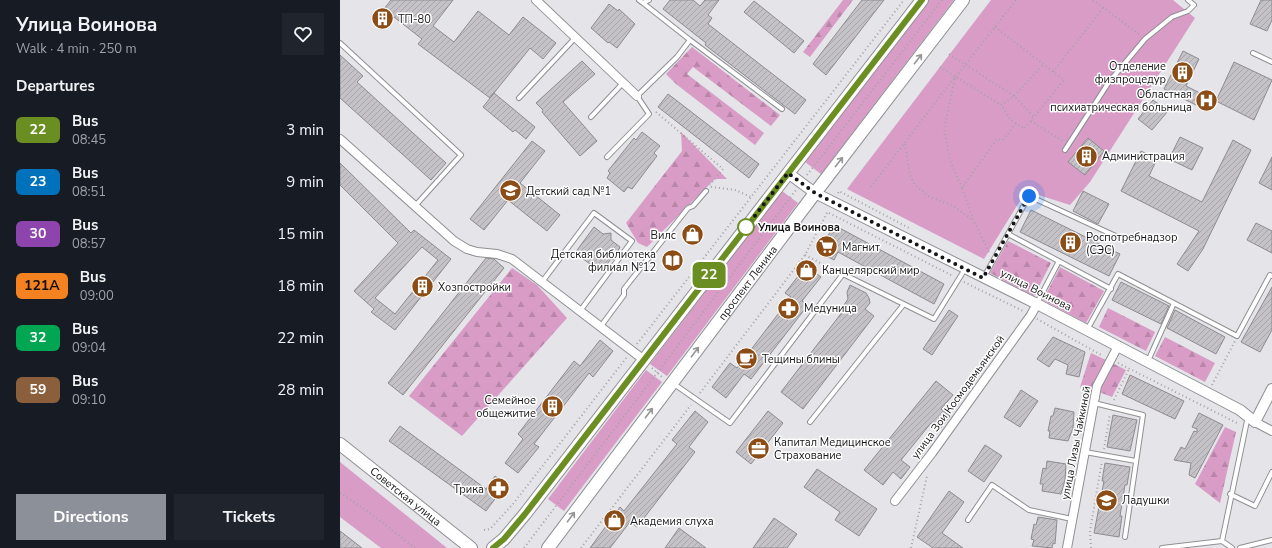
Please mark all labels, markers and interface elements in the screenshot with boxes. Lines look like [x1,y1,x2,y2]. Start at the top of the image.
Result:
building icon: ТП-80 [369,6,395,32]
text: Улица Воинова [16,12,157,38]
place label: ТП-80 [398,12,431,27]
button: heart [282,13,324,55]
text: Walk · 4 min · 250 m [16,40,137,58]
one-way arrow [914,53,922,64]
place label: Отделение физпроцедур [1095,59,1166,87]
building icon: Отделение физпроцедур [1169,59,1195,85]
text: Departures [16,76,95,96]
place label: Областная психиатрическая больница [1050,87,1192,115]
hospital icon: Областная психиатрическая больница [1194,87,1220,113]
text: Bus [72,111,98,131]
text: 22 [30,120,46,139]
text: 3 min [286,120,324,140]
text: 08:45 [72,131,106,149]
building icon: Администрация [1073,143,1099,169]
place label: Администрация [1102,149,1185,164]
one-way arrow [835,157,843,168]
text: Bus [72,163,98,183]
text: 23 [30,172,46,191]
text: 9 min [286,172,324,192]
school or university icon: Детский сад №1 [498,178,524,204]
text: 08:51 [72,183,106,201]
place label: Детский сад №1 [526,184,611,199]
your location [1019,186,1039,206]
text: Bus [72,215,98,235]
marker: Улица Воинова [737,218,755,236]
place label: Улица Воинова [757,220,840,235]
shop icon: Вилс [679,222,705,248]
text: 30 [30,224,46,243]
text: 15 min [277,224,324,244]
place label: Вилс [651,228,676,243]
building icon: Роспотребнадзор (СЭС) [1057,230,1083,256]
place label: Роспотребнадзор (СЭС) [1086,230,1178,258]
supermarket icon: Магнит [814,234,840,260]
text: 08:57 [72,235,106,253]
place label: Магнит [842,240,880,255]
street label: проспект Ленина [715,242,781,323]
place label: Детская библиотека филиал №12 [551,247,656,275]
library icon: Детская библиотека филиал №12 [659,247,685,273]
shop icon: Канцелярский мир [793,257,819,283]
line badge: 22 [691,262,727,288]
place label: Канцелярский мир [822,263,920,278]
text: 22 [701,265,717,284]
street label: улица Воинова [998,266,1074,314]
text: Bus [80,267,106,287]
building icon: Хозпостройки [410,274,436,300]
text: 121А [24,276,60,295]
text: 18 min [277,276,324,296]
place label: Хозпостройки [438,280,511,295]
text: 09:00 [80,287,114,305]
pharmacy icon: Медуница [776,295,802,321]
place label: Медуница [804,301,857,316]
text: Bus [72,319,98,339]
text: 32 [30,328,46,347]
text: 22 min [277,328,324,348]
street label: улица Зои Космодемьянской [908,332,1008,462]
text: 09:04 [72,339,106,357]
cafe icon: Тещины блины [734,346,760,372]
one-way arrow [691,347,699,358]
place label: Тещины блины [762,352,840,367]
text: Bus [72,371,98,391]
text: 59 [30,380,46,399]
text: 28 min [277,380,324,400]
street label: улица Лизы Чайкиной [1058,385,1094,501]
text: 09:10 [72,391,106,409]
place label: Семейное общежитие [476,393,536,421]
building icon: Семейное общежитие [539,393,565,419]
one-way arrow [645,407,654,418]
office icon: Капитал Медицинское Страхование [746,435,772,461]
place label: Капитал Медицинское Страхование [774,435,891,463]
street label: Советская улица [367,463,445,529]
pharmacy icon: Трика [486,476,512,502]
place label: Трика [454,482,484,497]
school or university icon: Ладушки [1094,487,1120,513]
place label: Ладушки [1122,493,1169,508]
button: Directions [16,494,166,540]
button: Tickets [174,494,324,540]
shop icon: Академия слуха [601,508,627,534]
one-way arrow [567,511,576,522]
place label: Академия слуха [630,514,714,529]

